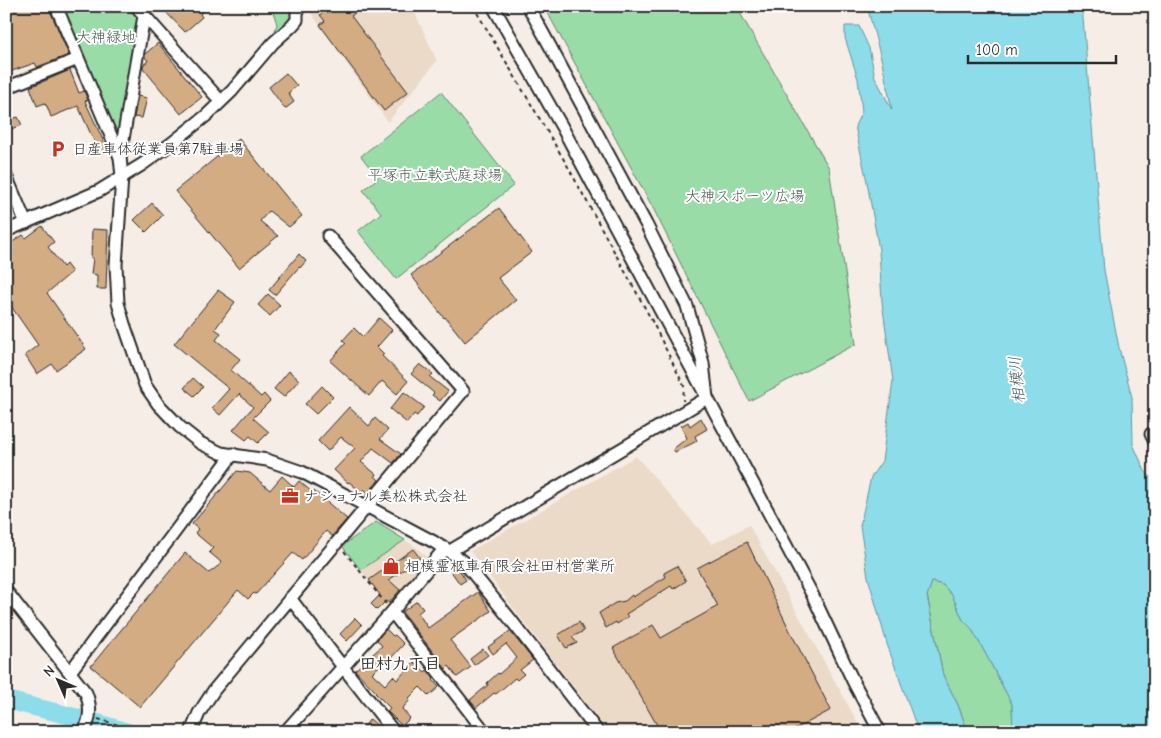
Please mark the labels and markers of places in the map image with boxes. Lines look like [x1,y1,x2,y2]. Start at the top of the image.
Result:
parking icon: 日産車体従業員第7駐車場 [48,139,68,159]
place label: 日産車体従業員第7駐車場 [72,140,244,158]
office icon: ナショナル美松株式会社 [280,486,300,506]
place label: ナショナル美松株式会社 [304,487,468,505]
shop icon: 相模霊柩車有限会社田村営業所 [381,556,401,576]
place label: 相模霊柩車有限会社田村営業所 [405,557,615,575]

